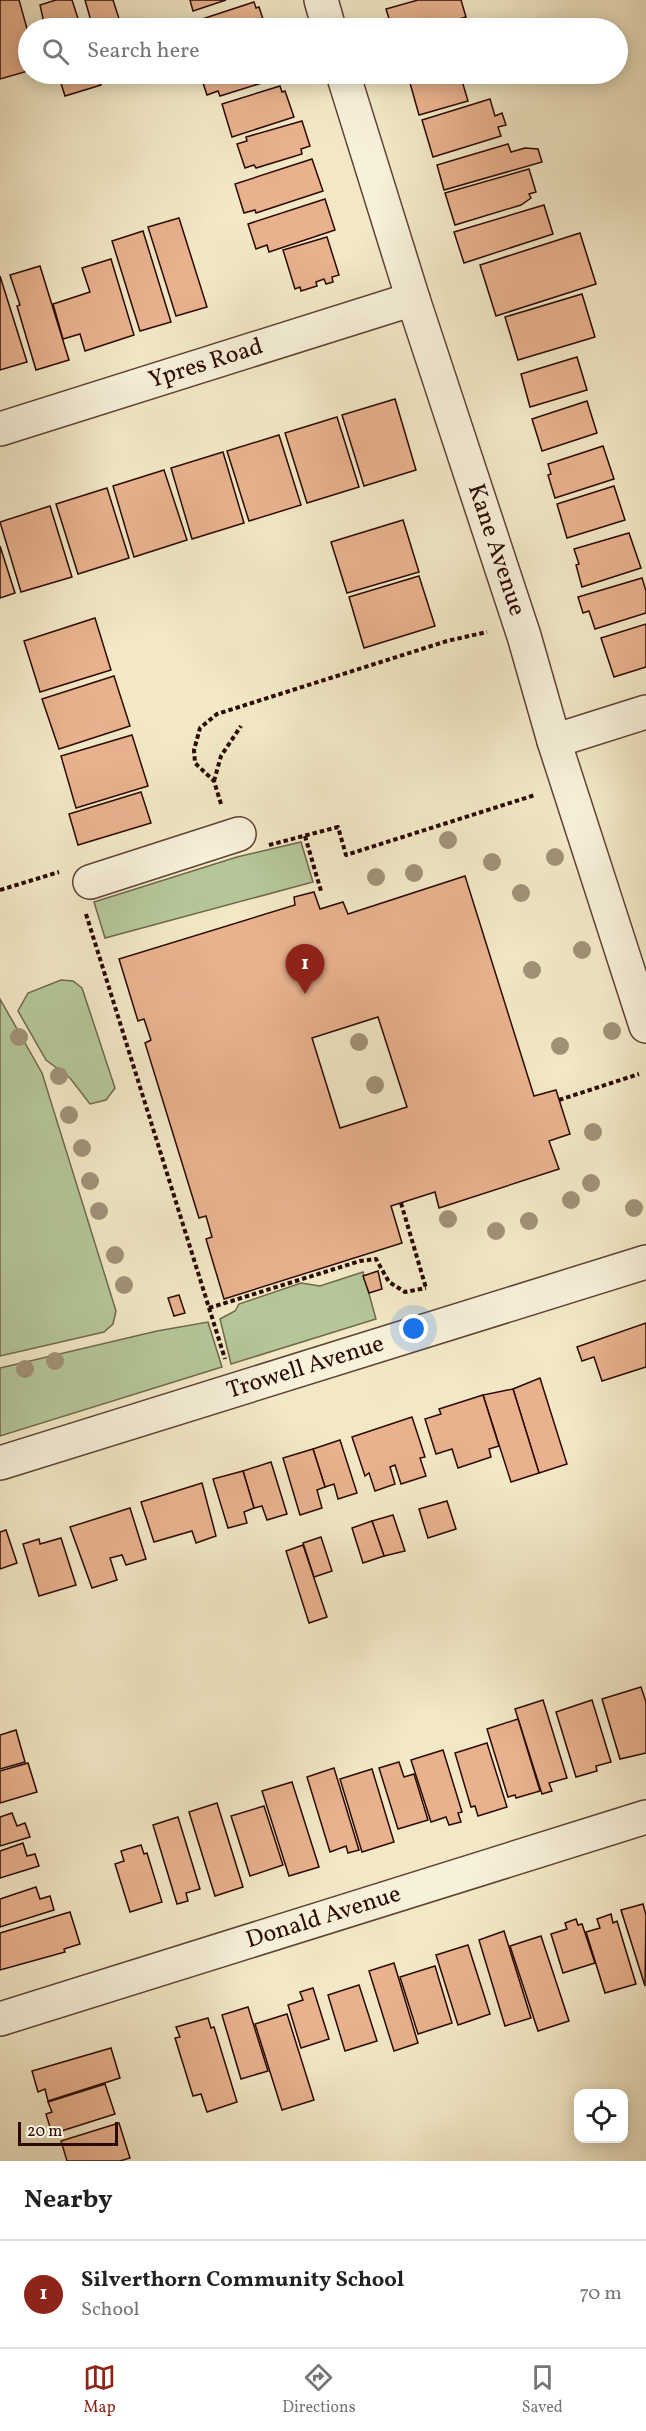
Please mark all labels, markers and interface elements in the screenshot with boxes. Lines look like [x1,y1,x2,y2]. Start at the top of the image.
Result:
search box [18,18,628,84]
icon: search [39,35,72,68]
text: Search here [87,36,200,67]
street label: Ypres Road [145,330,268,398]
street label: Kane Avenue [458,480,533,621]
pin: 1 [286,944,324,994]
your location [399,1314,428,1343]
street label: Trowell Avenue [223,1327,389,1408]
street label: Donald Avenue [242,1878,405,1958]
map controls [574,2089,628,2143]
button: locate [574,2089,628,2143]
scale bar [18,2119,118,2146]
text: 20 m [27,2121,62,2143]
text: Nearby [24,2182,113,2218]
text: Silverthorn Community School [81,2265,404,2296]
text: 1 [39,2280,48,2308]
text: 70 m [579,2280,622,2308]
text: School [81,2296,139,2324]
tab: Map [83,2361,116,2419]
tab: Directions [282,2361,356,2419]
tab: Saved [522,2361,563,2419]

